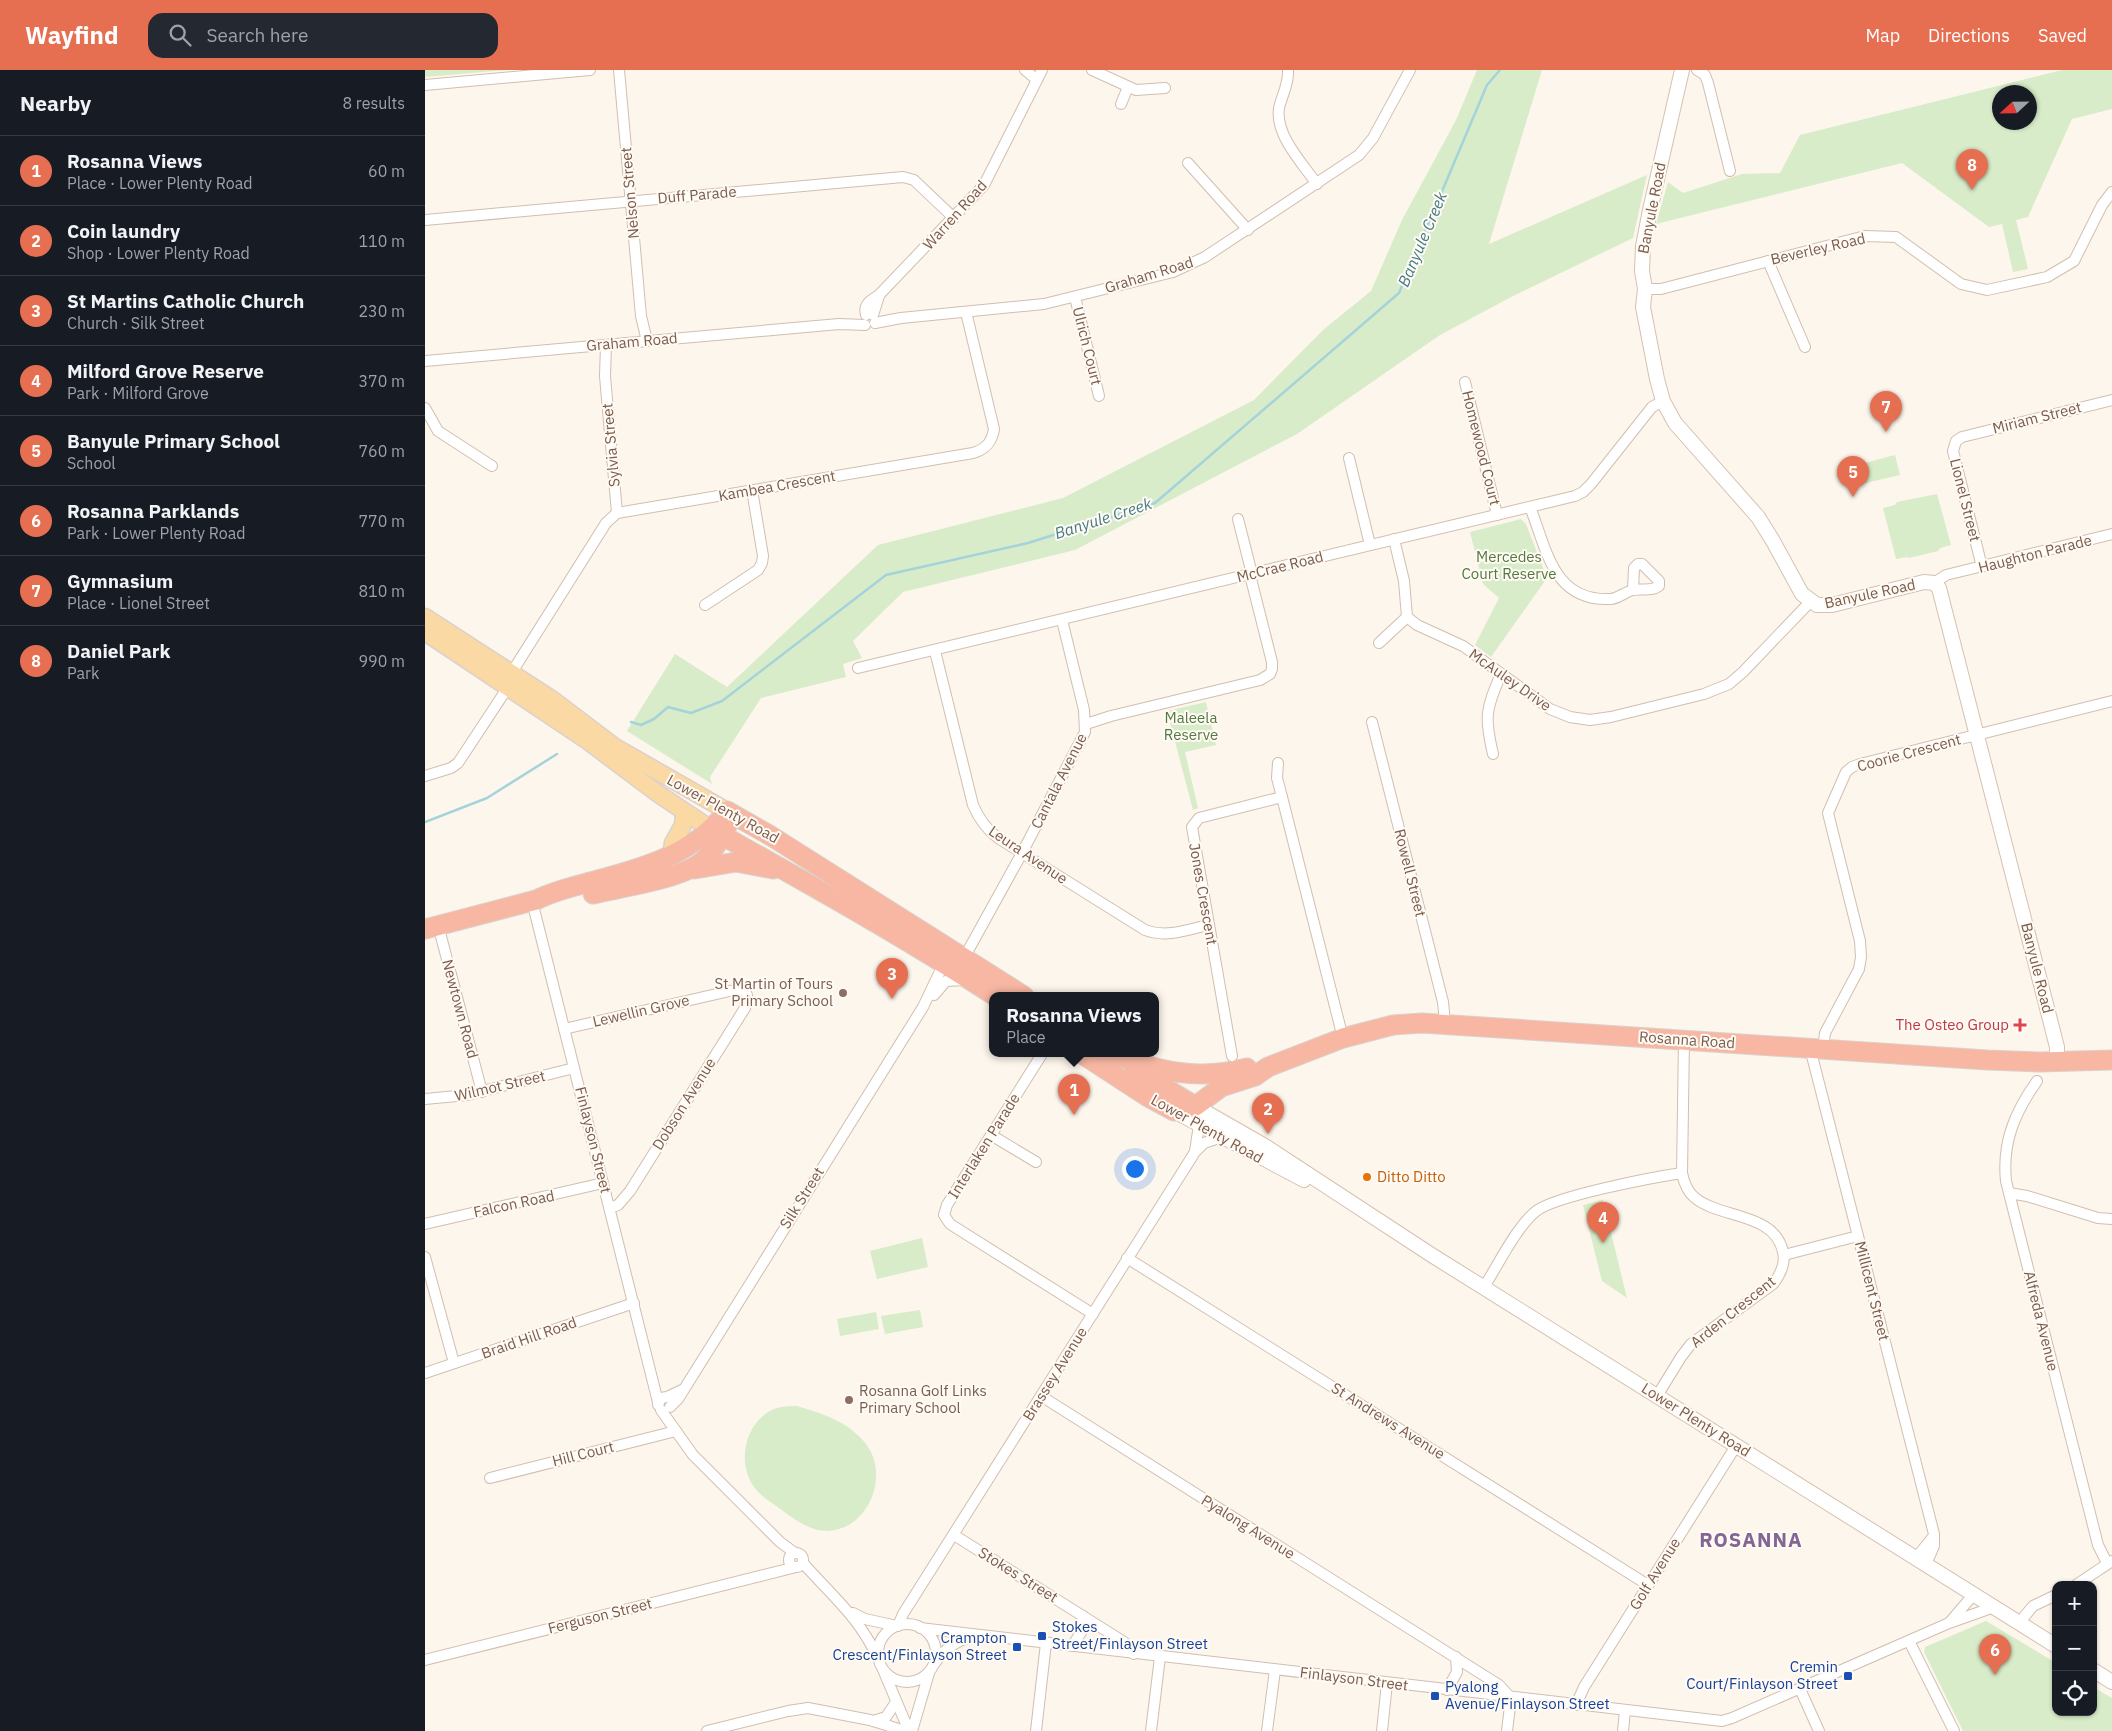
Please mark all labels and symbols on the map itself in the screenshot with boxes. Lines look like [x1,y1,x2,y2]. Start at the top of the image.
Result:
north arrow [1992,85,2037,130]
street label: Nelson Street [616,146,643,240]
pin: 8 [1956,149,1988,190]
street label: Banyule Road [1633,161,1670,255]
street label: Warren Road [918,176,991,253]
street label: Duff Parade [657,182,737,207]
water label: Banyule Creek [1393,188,1451,289]
street label: Beverley Road [1769,228,1867,269]
street label: Graham Road [1102,252,1195,297]
street label: Ulrich Court [1069,305,1106,387]
street label: Graham Road [586,328,678,355]
street label: Homewood Court [1458,388,1505,507]
pin: 7 [1870,391,1902,432]
street label: Miriam Street [1990,397,2083,438]
street label: Sylvia Street [597,402,624,488]
pin: 5 [1837,456,1869,497]
street label: Lionel Street [1946,456,1985,544]
street label: Kambea Crescent [717,466,837,505]
water label: Banyule Creek [1052,493,1155,543]
street label: Haughton Parade [1976,530,2094,577]
street label: McCrae Road [1235,547,1325,586]
park label: Mercedes Court Reserve [1462,547,1556,583]
street label: Banyule Road [1823,575,1917,612]
street label: McAuley Drive [1465,644,1555,715]
park label: Maleela Reserve [1164,708,1218,744]
street label: Cantala Avenue [1026,730,1091,832]
street label: Coorie Crescent [1855,730,1963,776]
street label: Lower Plenty Road [664,770,783,847]
street label: Leura Avenue [985,821,1071,888]
street label: Rowell Street [1390,827,1431,919]
street label: Jones Crescent [1185,841,1222,946]
street label: Banyule Road [2017,921,2058,1015]
street label: Newtown Road [438,957,483,1061]
pin: 3 [876,958,908,999]
place label: St Martin of Tours Primary School [715,974,833,1010]
marker: St Martin of Tours Primary School [837,987,849,999]
street label: Lewellin Grove [591,990,691,1031]
place label: The Osteo Group [1895,1015,2009,1034]
marker: The Osteo Group [2013,1018,2027,1032]
street label: Rosanna Road [1638,1027,1736,1052]
street label: Dobson Avenue [648,1054,719,1153]
street label: Wilmot Street [453,1066,547,1105]
pin: 1 [1058,1074,1090,1115]
street label: Finlayson Street [571,1085,616,1195]
street label: Interlaken Parade [944,1089,1024,1202]
street label: Lower Plenty Road [1148,1090,1267,1167]
pin: 2 [1252,1093,1284,1134]
your location [1122,1156,1148,1182]
street label: Silk Street [775,1163,828,1232]
place label: Ditto Ditto [1377,1167,1446,1186]
marker: Ditto Ditto [1361,1171,1373,1183]
street label: Falcon Road [472,1186,556,1221]
pin: 4 [1587,1202,1619,1243]
street label: Millicent Street [1851,1239,1894,1343]
street label: Alfreda Avenue [2020,1269,2063,1373]
street label: Arden Crescent [1686,1272,1779,1352]
street label: Braid Hill Road [479,1312,579,1363]
street label: Brassey Avenue [1018,1323,1091,1424]
street label: St Andrews Avenue [1328,1378,1449,1463]
street label: Lower Plenty Road [1638,1378,1754,1461]
place label: Rosanna Golf Links Primary School [859,1381,987,1417]
marker: Rosanna Golf Links Primary School [843,1394,855,1406]
street label: Hill Court [550,1437,616,1470]
street label: Pyalong Avenue [1198,1490,1299,1563]
district label: ROSANNA [1699,1526,1803,1553]
street label: Golf Avenue [1625,1534,1684,1613]
street label: Stokes Street [975,1543,1062,1607]
street label: Ferguson Street [546,1593,654,1638]
place label: Stokes Street/Finlayson Street [1052,1617,1208,1653]
place label: Crampton Crescent/Finlayson Street [832,1628,1007,1664]
marker: Stokes Street/Finlayson Street [1036,1630,1048,1642]
pin: 6 [1979,1634,2011,1675]
marker: Crampton Crescent/Finlayson Street [1011,1641,1023,1653]
place label: Cremin Court/Finlayson Street [1686,1657,1838,1693]
street label: Finlayson Street [1299,1662,1409,1695]
marker: Cremin Court/Finlayson Street [1842,1670,1854,1682]
place label: Pyalong Avenue/Finlayson Street [1445,1677,1610,1713]
marker: Pyalong Avenue/Finlayson Street [1429,1690,1441,1702]

